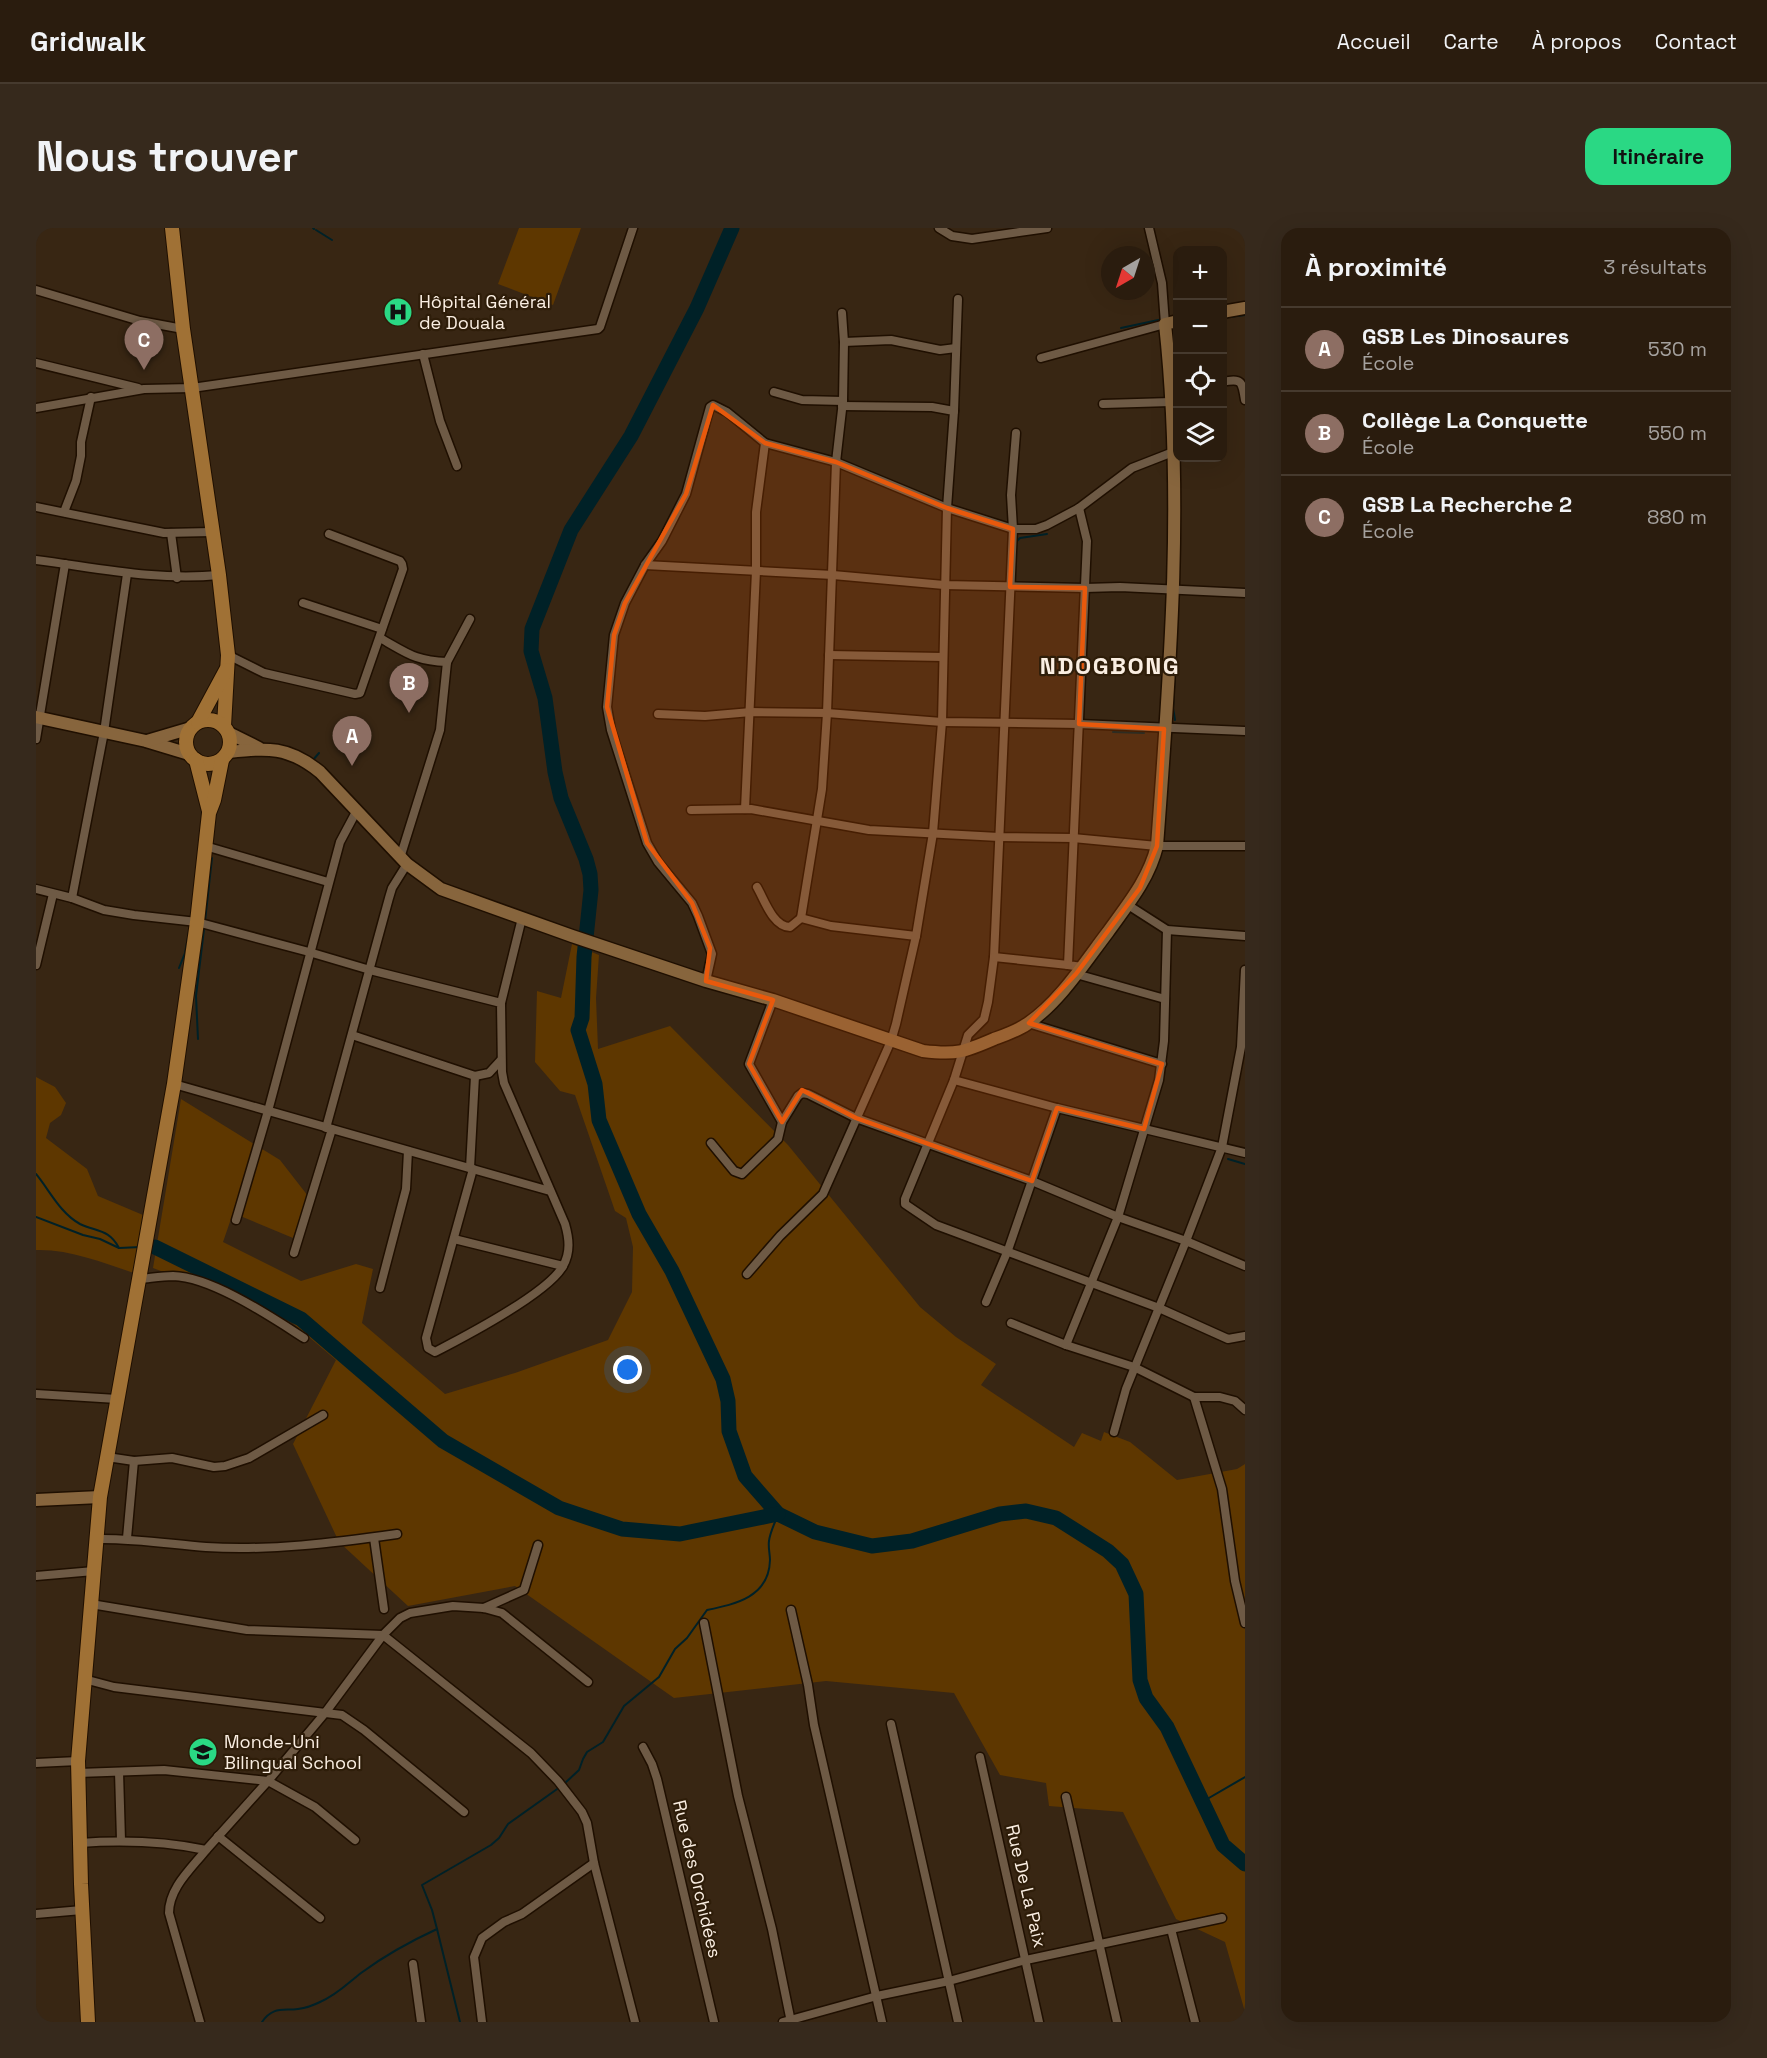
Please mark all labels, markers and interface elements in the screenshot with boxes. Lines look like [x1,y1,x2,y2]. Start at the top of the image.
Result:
text: Gridwalk [30,23,146,59]
text: Accueil [1337,28,1411,55]
text: Carte [1444,28,1499,55]
text: À propos [1532,28,1622,55]
text: Contact [1655,28,1737,55]
button: Itinéraire [1585,128,1731,185]
text: Nous trouver [36,130,298,183]
north arrow [1101,246,1155,300]
map controls [1173,246,1227,462]
button: + [1173,246,1227,300]
text: À proximité [1305,250,1447,284]
text: 3 résultats [1603,254,1707,280]
place label: Hôpital Général de Douala [419,290,551,334]
hospital icon: Hôpital Général de Douala [382,296,414,328]
button: − [1173,300,1227,354]
pin: C [124,320,164,370]
text: GSB Les Dinosaures [1362,322,1569,350]
text: A [1318,336,1331,362]
text: 530 m [1648,336,1707,362]
text: École [1362,350,1414,376]
button: locate [1173,354,1227,408]
text: Collège La Conquette [1362,406,1588,434]
button: layers [1173,408,1227,462]
text: B [1318,420,1331,446]
text: 550 m [1648,420,1707,446]
text: École [1362,434,1414,460]
text: GSB La Recherche 2 [1362,490,1572,518]
text: C [1318,504,1331,530]
text: 880 m [1647,504,1707,530]
text: École [1362,518,1414,544]
district label: NDOGBONG [1040,650,1180,681]
pin: B [390,664,428,713]
pin: A [332,716,372,766]
your location [613,1355,642,1384]
place label: Monde-Uni Bilingual School [224,1730,362,1774]
school or university icon: Monde-Uni Bilingual School [187,1736,219,1768]
street label: Rue des Orchidées [668,1798,727,1960]
street label: Rue De La Paix [1001,1822,1052,1950]

